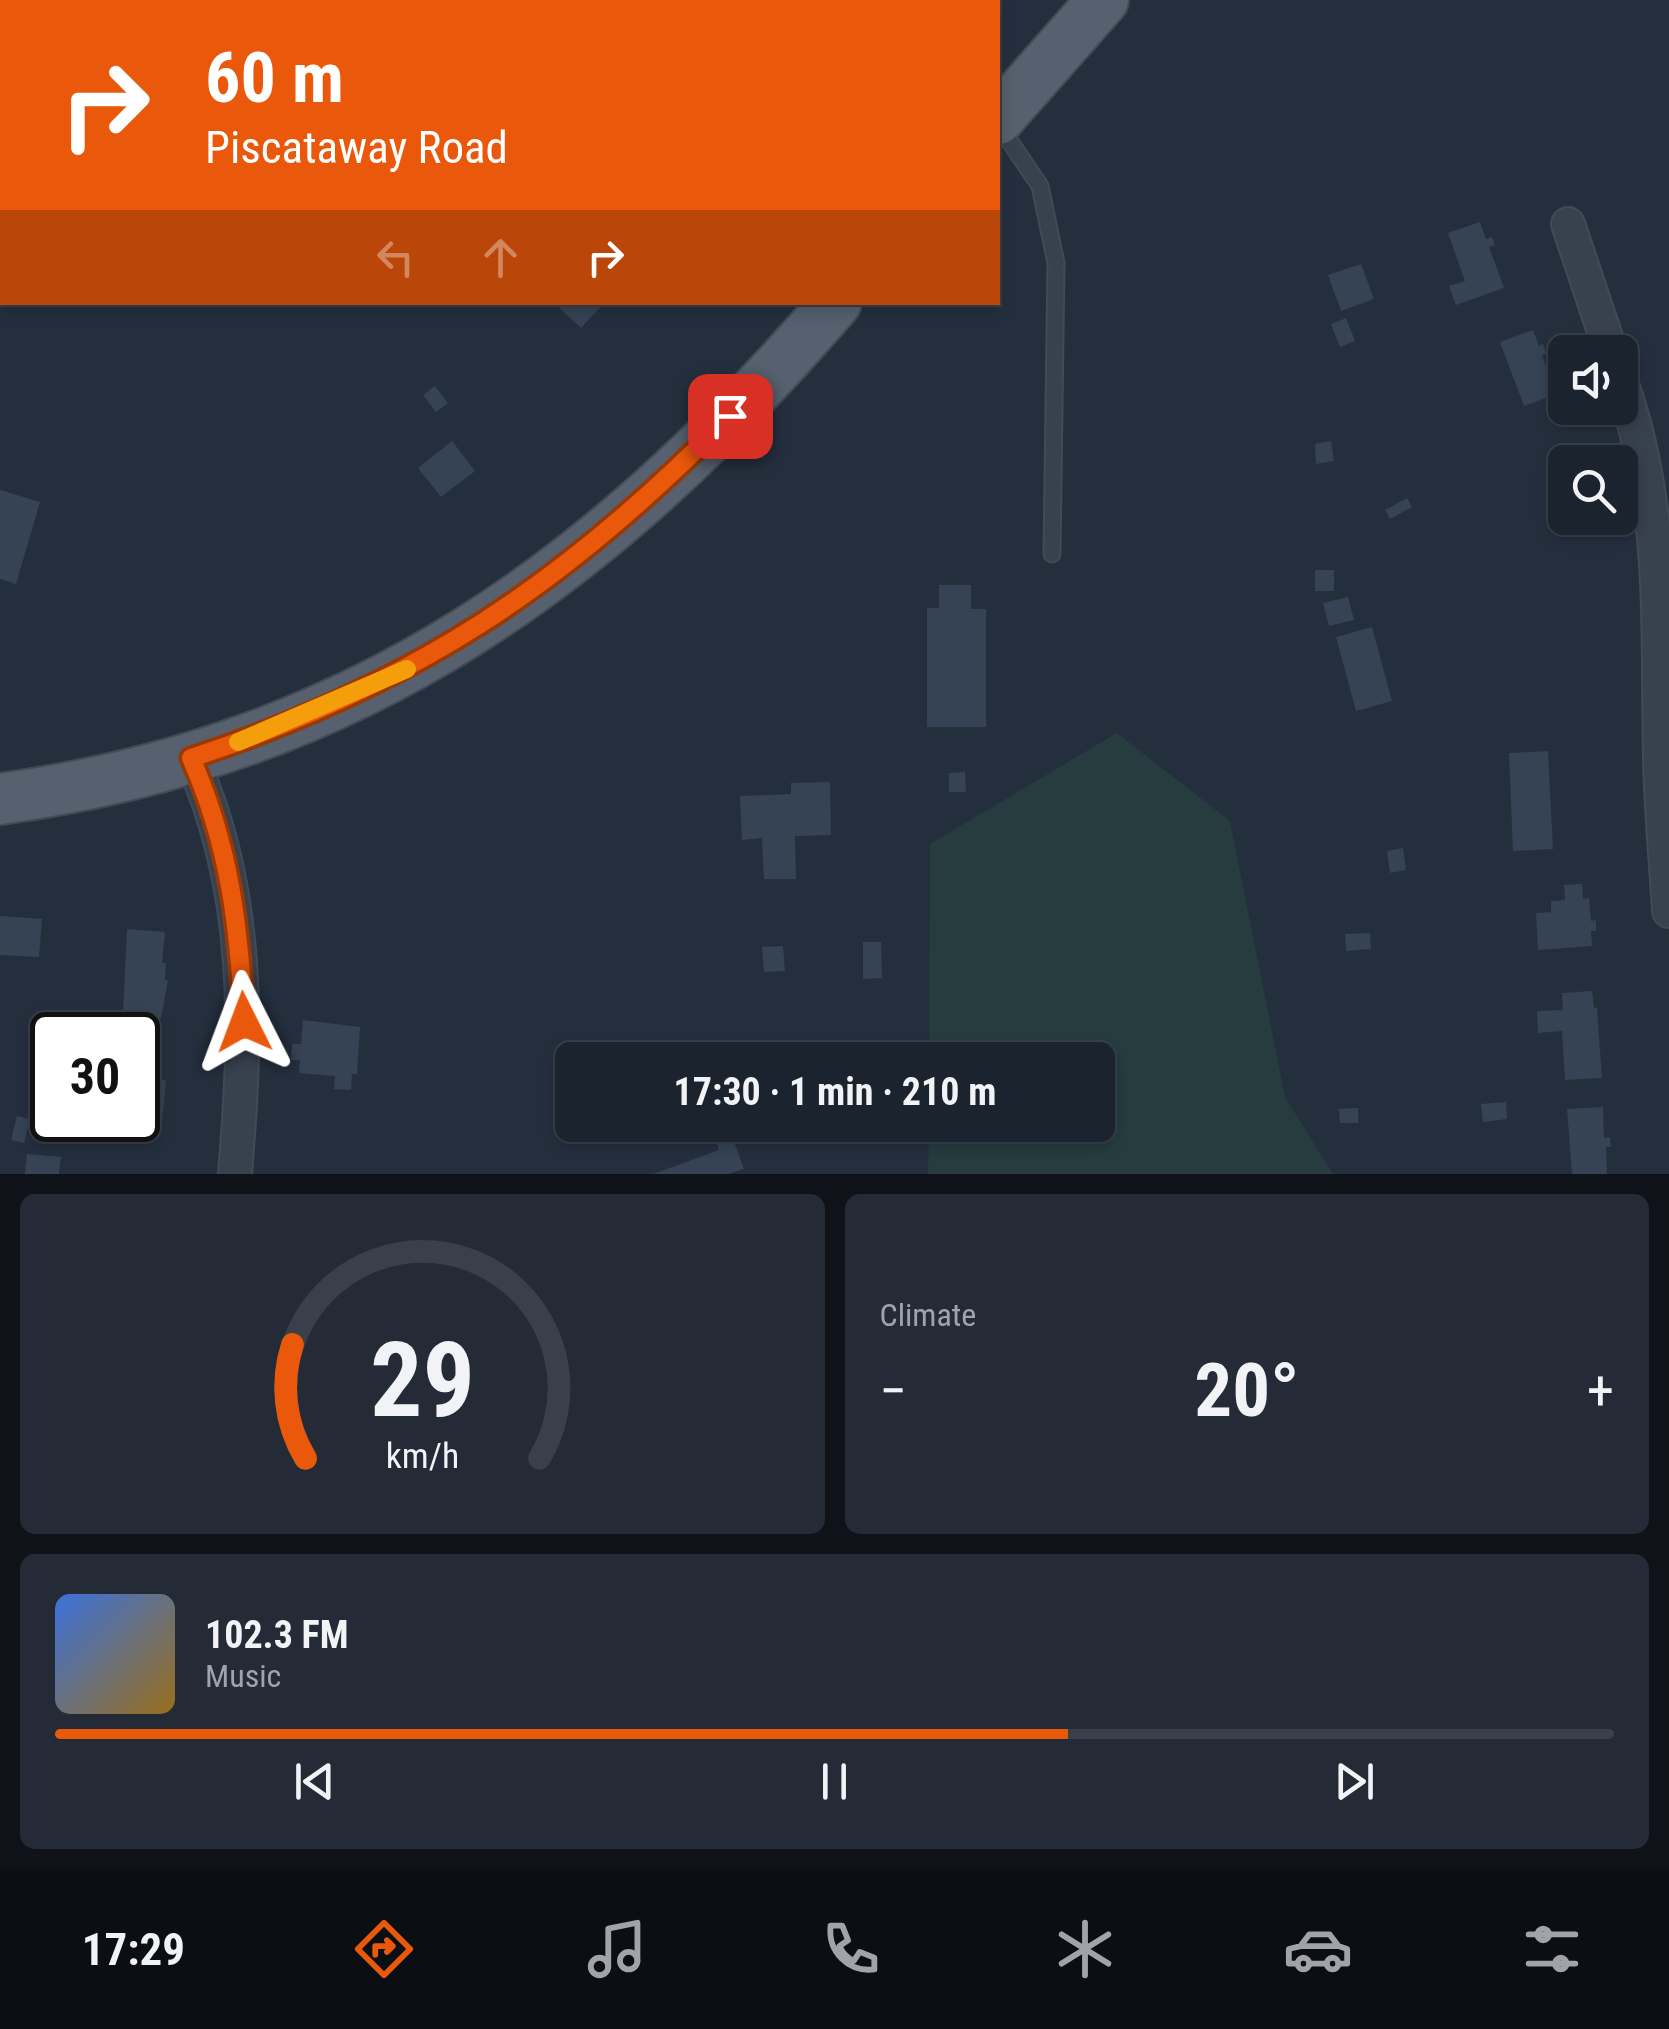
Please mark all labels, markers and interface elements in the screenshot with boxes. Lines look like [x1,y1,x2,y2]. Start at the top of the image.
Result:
text: 60 m [205,37,344,119]
icon: right [40,40,170,170]
text: Piscataway Road [205,121,508,174]
icon: left [368,230,423,285]
icon: ahead [473,230,528,285]
icon: right [578,230,633,285]
map controls [1548,335,1638,535]
button: sound [1548,335,1638,425]
pin [688,374,773,459]
icon: arrive [703,389,758,444]
button: search [1548,445,1638,535]
position arrow [192,970,296,1074]
speed limit sign: 30 [30,1012,160,1142]
text: 17:30 · 1 min · 210 m [674,1070,996,1114]
text: Climate [880,1296,976,1334]
text: 29 [370,1320,475,1441]
text: 20° [1194,1346,1299,1434]
text: − [880,1359,907,1423]
text: + [1587,1359,1614,1423]
text: km/h [385,1435,459,1477]
text: 102.3 FM [205,1613,349,1657]
text: Music [205,1657,281,1695]
icon: previous [287,1754,342,1809]
icon: pause [807,1754,862,1809]
icon: next [1327,1754,1382,1809]
icon: directions [349,1914,419,1984]
icon: music [582,1914,652,1984]
icon: phone [816,1914,886,1984]
icon: climate [1050,1914,1120,1984]
icon: car [1283,1914,1353,1984]
icon: filters [1517,1914,1587,1984]
text: 17:29 [82,1923,185,1976]

